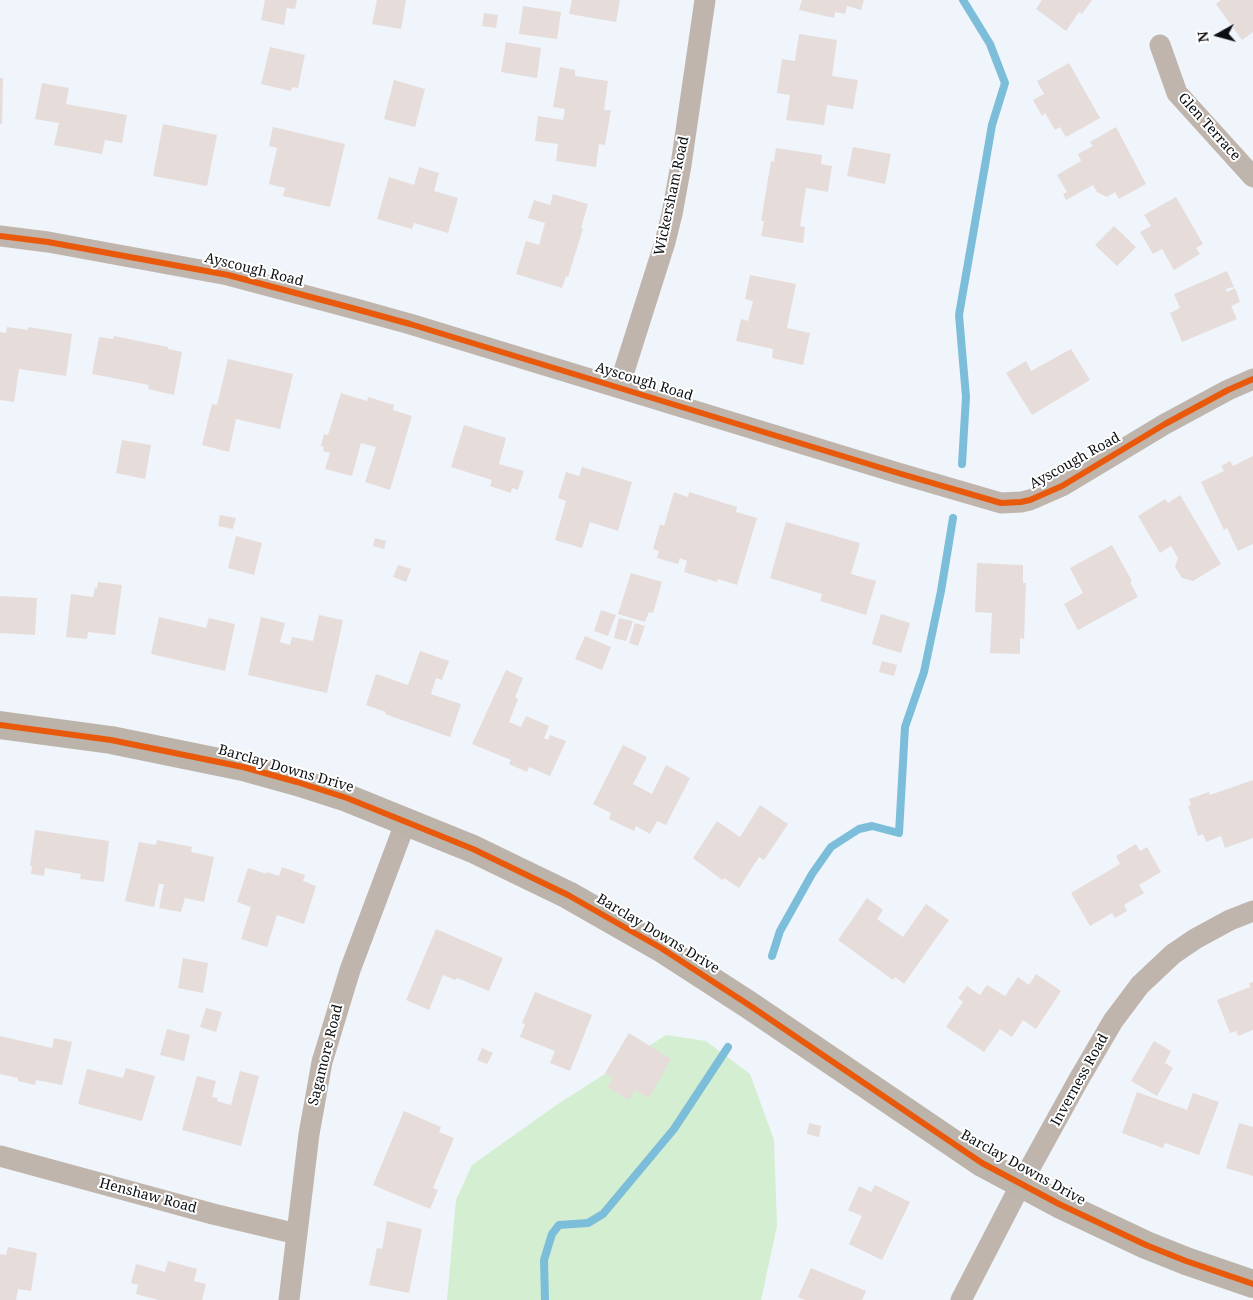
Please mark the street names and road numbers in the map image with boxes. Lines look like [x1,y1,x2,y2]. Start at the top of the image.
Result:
street label: Glen Terrace [1174,90,1244,164]
street label: Wickersham Road [651,135,693,257]
street label: Ayscough Road [203,250,305,290]
street label: Ayscough Road [593,359,695,405]
street label: Ayscough Road [1027,429,1123,493]
street label: Barclay Downs Drive [216,742,356,796]
street label: Barclay Downs Drive [594,891,722,977]
street label: Sagamore Road [305,1003,347,1107]
street label: Inverness Road [1048,1031,1112,1129]
street label: Barclay Downs Drive [958,1127,1088,1209]
street label: Henshaw Road [97,1175,199,1217]

